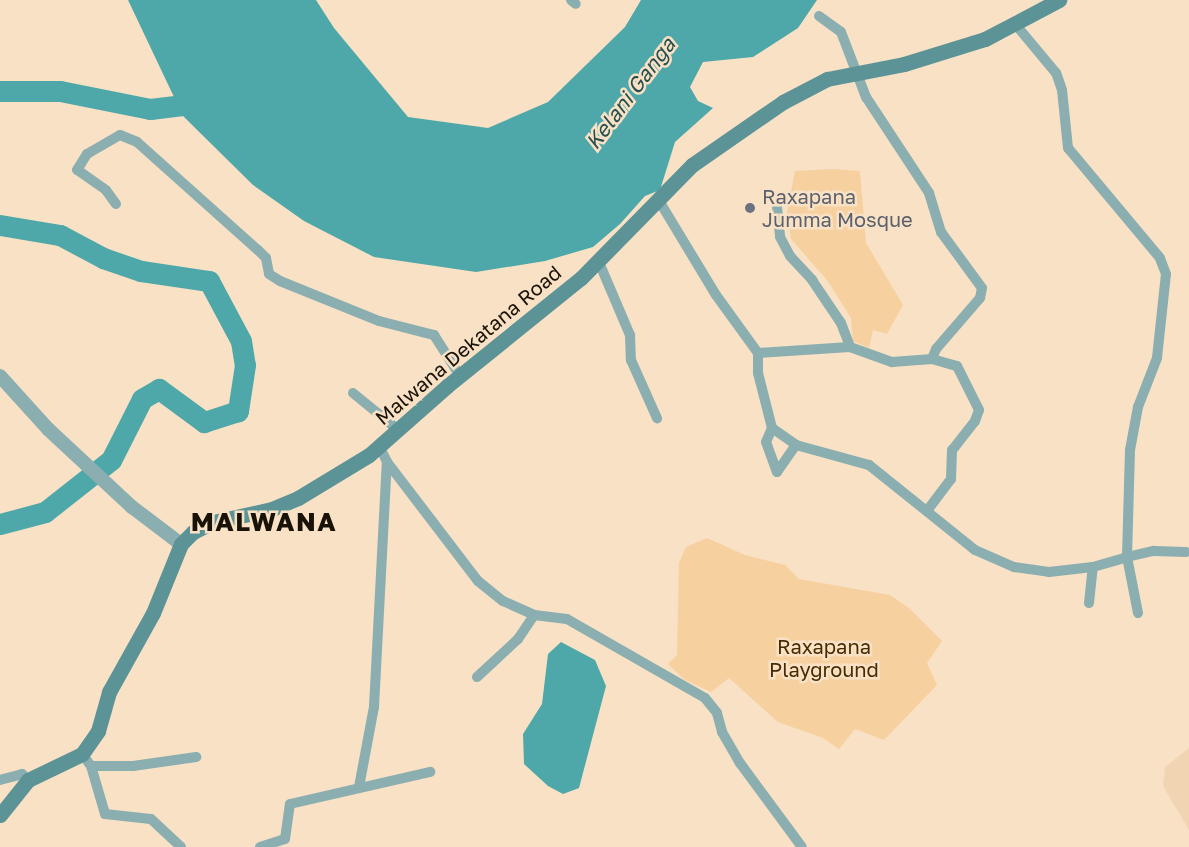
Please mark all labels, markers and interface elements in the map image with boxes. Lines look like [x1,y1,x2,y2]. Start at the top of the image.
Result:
water label: Kelani Ganga [580,32,680,154]
place label: Raxapana Jumma Mosque [762,184,913,231]
marker: Raxapana Jumma Mosque [743,201,757,215]
street label: Malwana Dekatana Road [370,260,566,430]
district label: MALWANA [191,506,337,538]
park label: Raxapana Playground [769,635,879,682]

